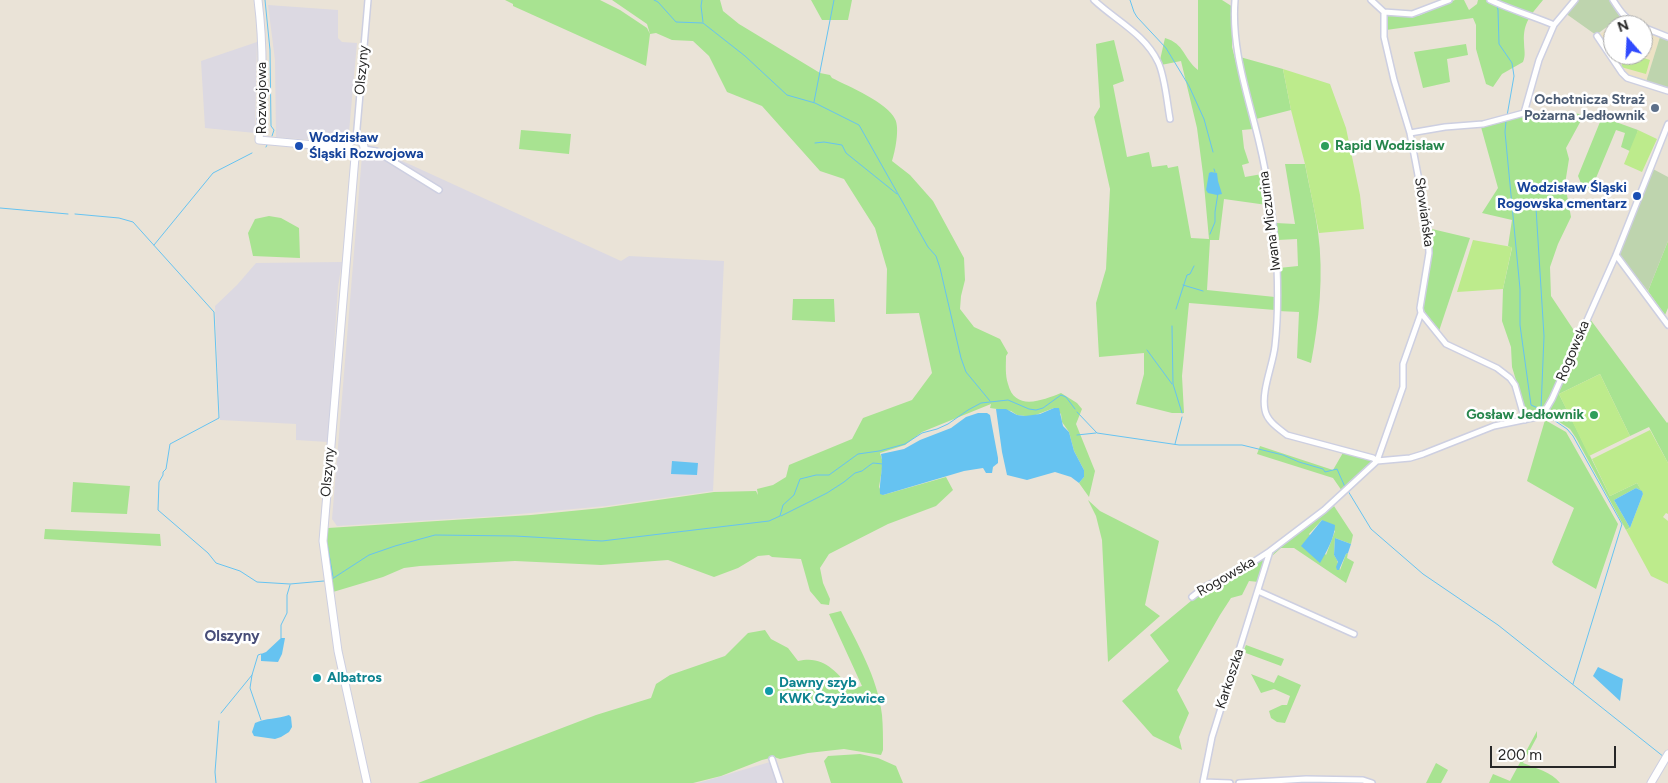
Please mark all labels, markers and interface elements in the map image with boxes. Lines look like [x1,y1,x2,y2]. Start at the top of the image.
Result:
north arrow [1603,15,1653,65]
text: N [1615,16,1631,36]
street label: Olszyny [351,44,373,96]
street label: Rozwojowa [254,62,270,134]
place label: Ochotnicza Straż Pożarna Jedłownik [1524,92,1645,124]
marker: Ochotnicza Straż Pożarna Jedłownik [1649,102,1661,114]
place label: Wodzisław Śląski Rozwojowa [309,130,424,162]
place label: Rapid Wodzisław [1335,138,1445,154]
marker: Wodzisław Śląski Rozwojowa [293,140,305,152]
marker: Rapid Wodzisław [1319,140,1331,152]
street label: Iwana Miczurina [1256,170,1284,272]
street label: Słowiańska [1411,176,1437,248]
place label: Wodzisław Śląski Rogowska cmentarz [1497,180,1627,212]
marker: Wodzisław Śląski Rogowska cmentarz [1631,190,1643,202]
street label: Rogowska [1553,318,1593,384]
place label: Gosław Jedłownik [1466,407,1584,423]
marker: Gosław Jedłownik [1588,409,1600,421]
street label: Olszyny [317,446,339,498]
street label: Rogowska [1194,554,1258,600]
district label: Olszyny [204,628,260,646]
street label: Karkoszka [1212,647,1248,711]
place label: Albatros [327,670,382,686]
marker: Albatros [311,672,323,684]
place label: Dawny szyb KWK Czyżowice [779,675,885,708]
marker: Dawny szyb KWK Czyżowice [763,685,775,697]
scale bar [1493,736,1619,768]
text: 200 m [1498,746,1542,764]

